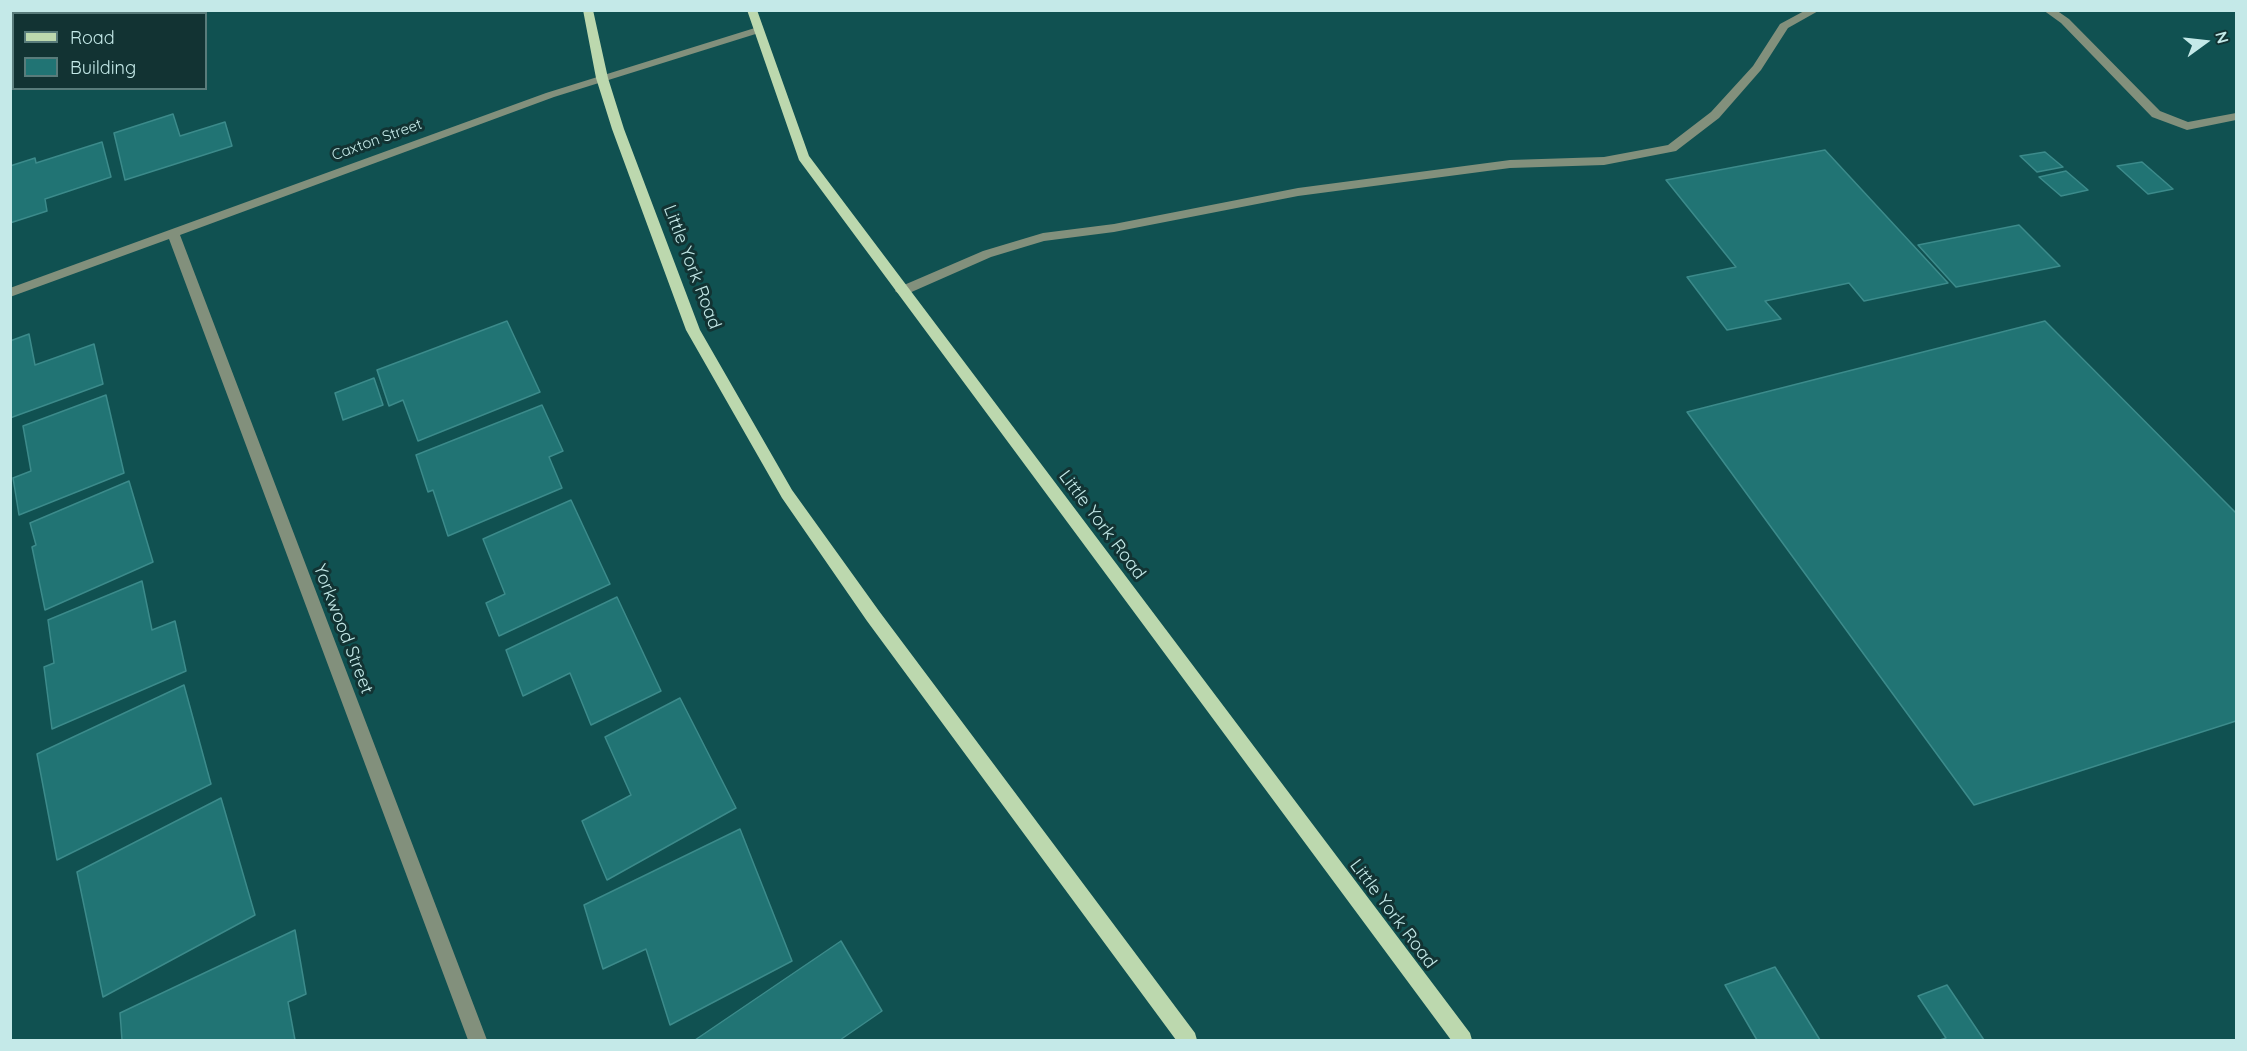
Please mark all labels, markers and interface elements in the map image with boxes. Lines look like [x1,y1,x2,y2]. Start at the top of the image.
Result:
legend [12,12,207,90]
north arrow [2175,12,2235,72]
text: Road [70,26,115,49]
text: N [2211,29,2234,46]
text: Building [70,56,136,79]
street label: Caxton Street [329,115,425,165]
street label: Little York Road [658,202,726,332]
street label: Little York Road [1054,466,1150,584]
street label: Yorkwood Street [308,561,378,697]
street label: Little York Road [1345,855,1441,973]

